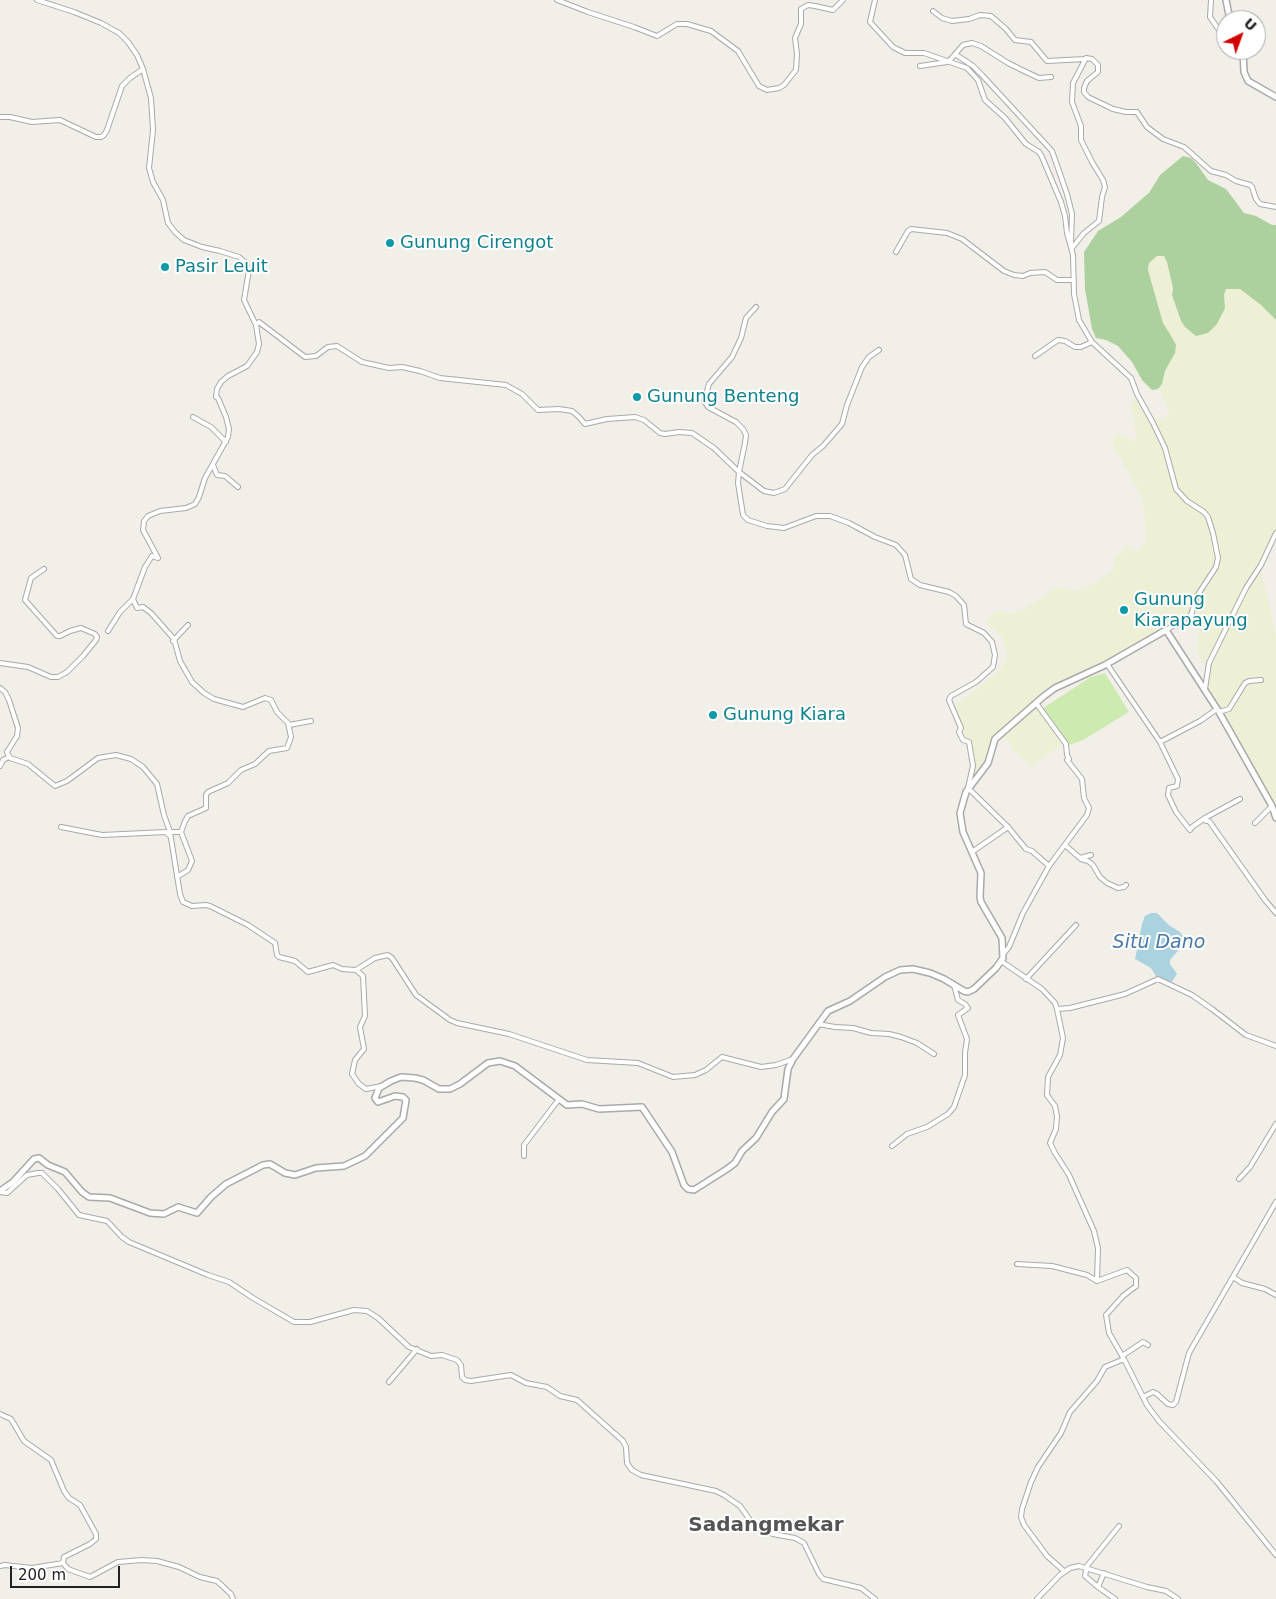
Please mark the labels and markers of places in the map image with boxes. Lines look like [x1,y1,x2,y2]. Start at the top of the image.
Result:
place label: Gunung Cirengot [400,232,553,254]
marker: Gunung Cirengot [384,237,396,249]
place label: Pasir Leuit [175,256,268,278]
marker: Pasir Leuit [159,261,171,273]
place label: Gunung Benteng [647,386,800,408]
marker: Gunung Benteng [631,391,643,403]
place label: Gunung Kiarapayung [1134,589,1248,632]
marker: Gunung Kiarapayung [1118,604,1130,616]
place label: Gunung Kiara [723,704,846,726]
marker: Gunung Kiara [707,709,719,721]

